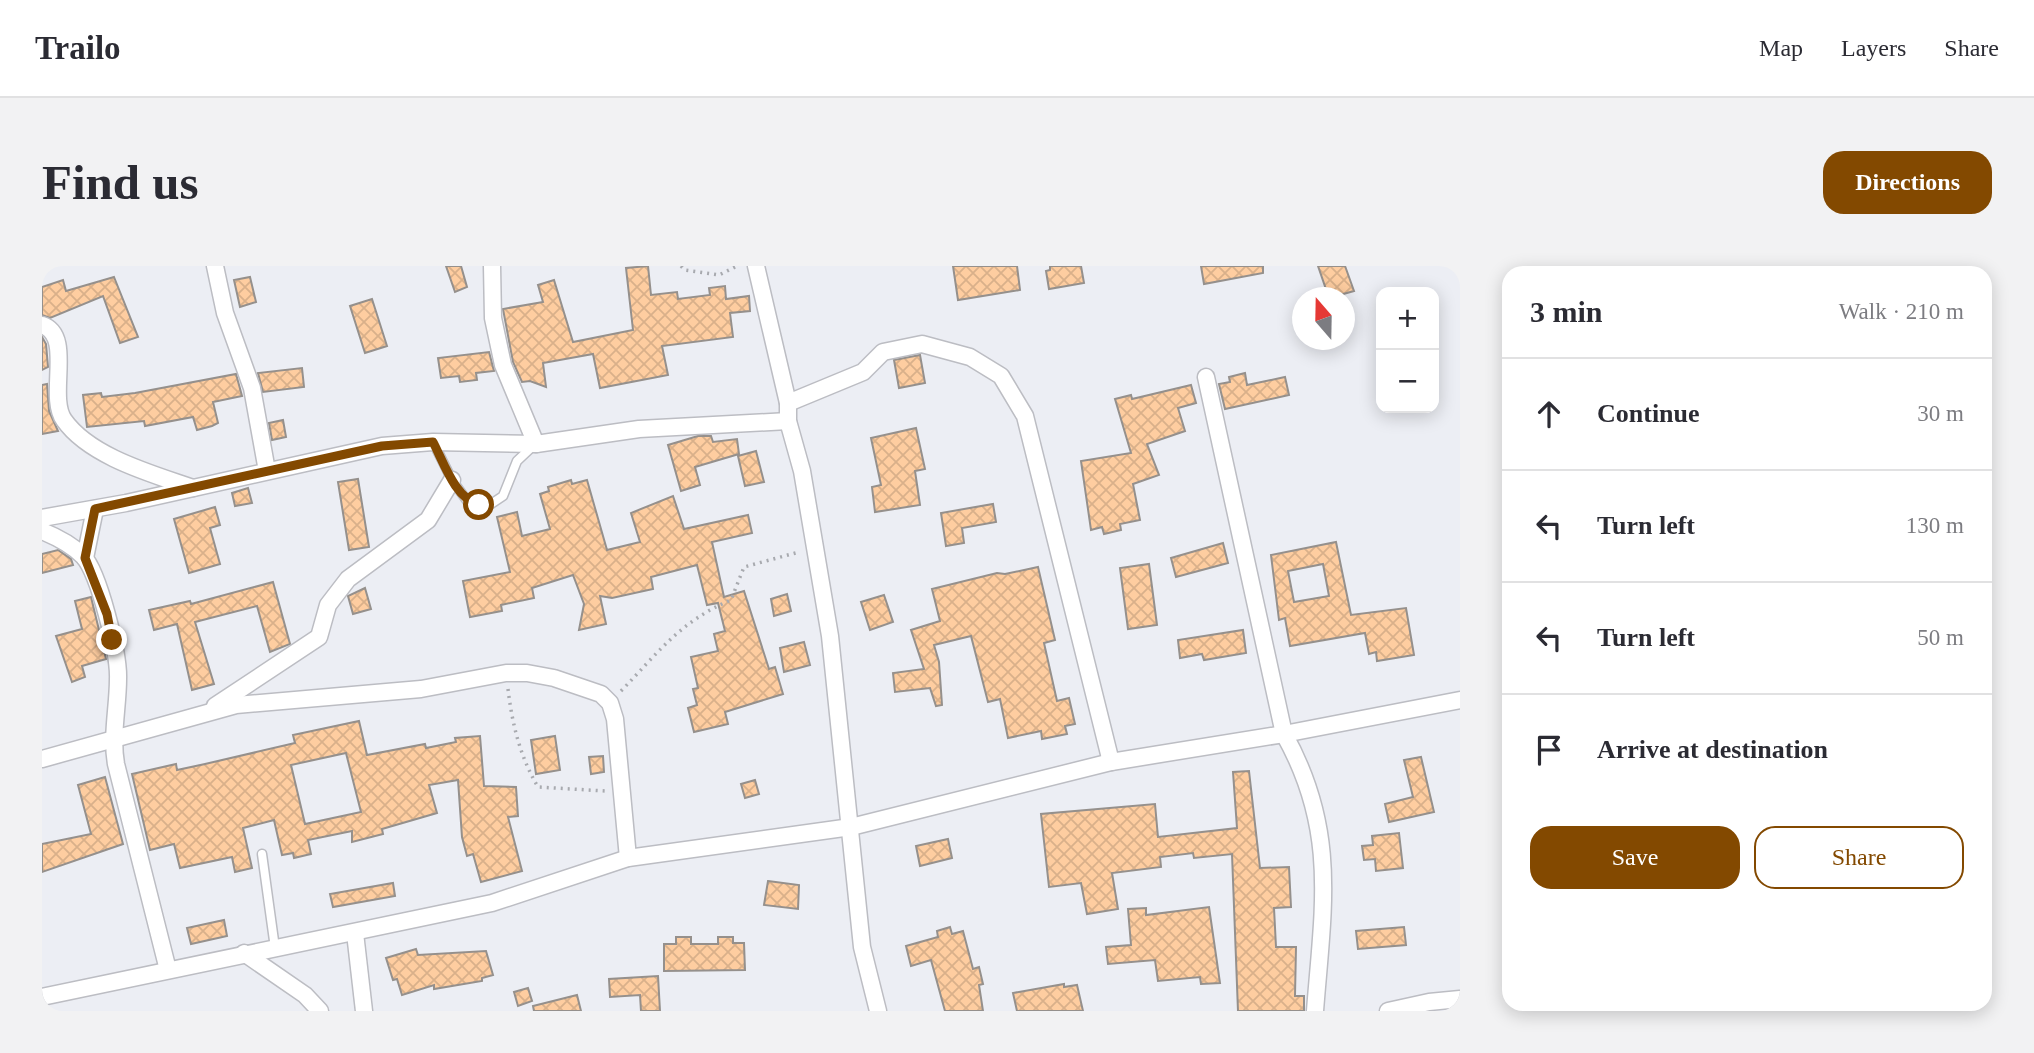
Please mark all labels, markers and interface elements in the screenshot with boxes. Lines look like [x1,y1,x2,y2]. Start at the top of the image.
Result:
text: Trailo [35,30,121,66]
text: Map [1759,35,1803,61]
text: Layers [1841,35,1906,61]
text: Share [1944,35,1999,61]
button: Directions [1823,151,1992,214]
text: Find us [42,155,199,210]
north arrow [1292,287,1355,350]
map controls [1376,287,1439,413]
button: + [1376,287,1439,350]
text: 3 min [1530,295,1603,328]
text: Walk · 210 m [1839,299,1964,324]
button: − [1376,350,1439,413]
icon: ahead [1530,395,1568,433]
text: Continue [1597,399,1700,428]
text: 30 m [1917,401,1964,426]
route start [463,489,494,520]
icon: left [1530,507,1568,545]
text: Turn left [1597,511,1695,540]
text: 130 m [1906,513,1964,538]
icon: left [1530,619,1568,657]
text: Turn left [1597,623,1695,652]
route end [96,624,127,655]
text: 50 m [1917,625,1964,650]
icon: arrive [1530,731,1568,769]
text: Arrive at destination [1597,735,1828,764]
button: Save [1530,826,1740,889]
button: Share [1754,826,1964,889]

